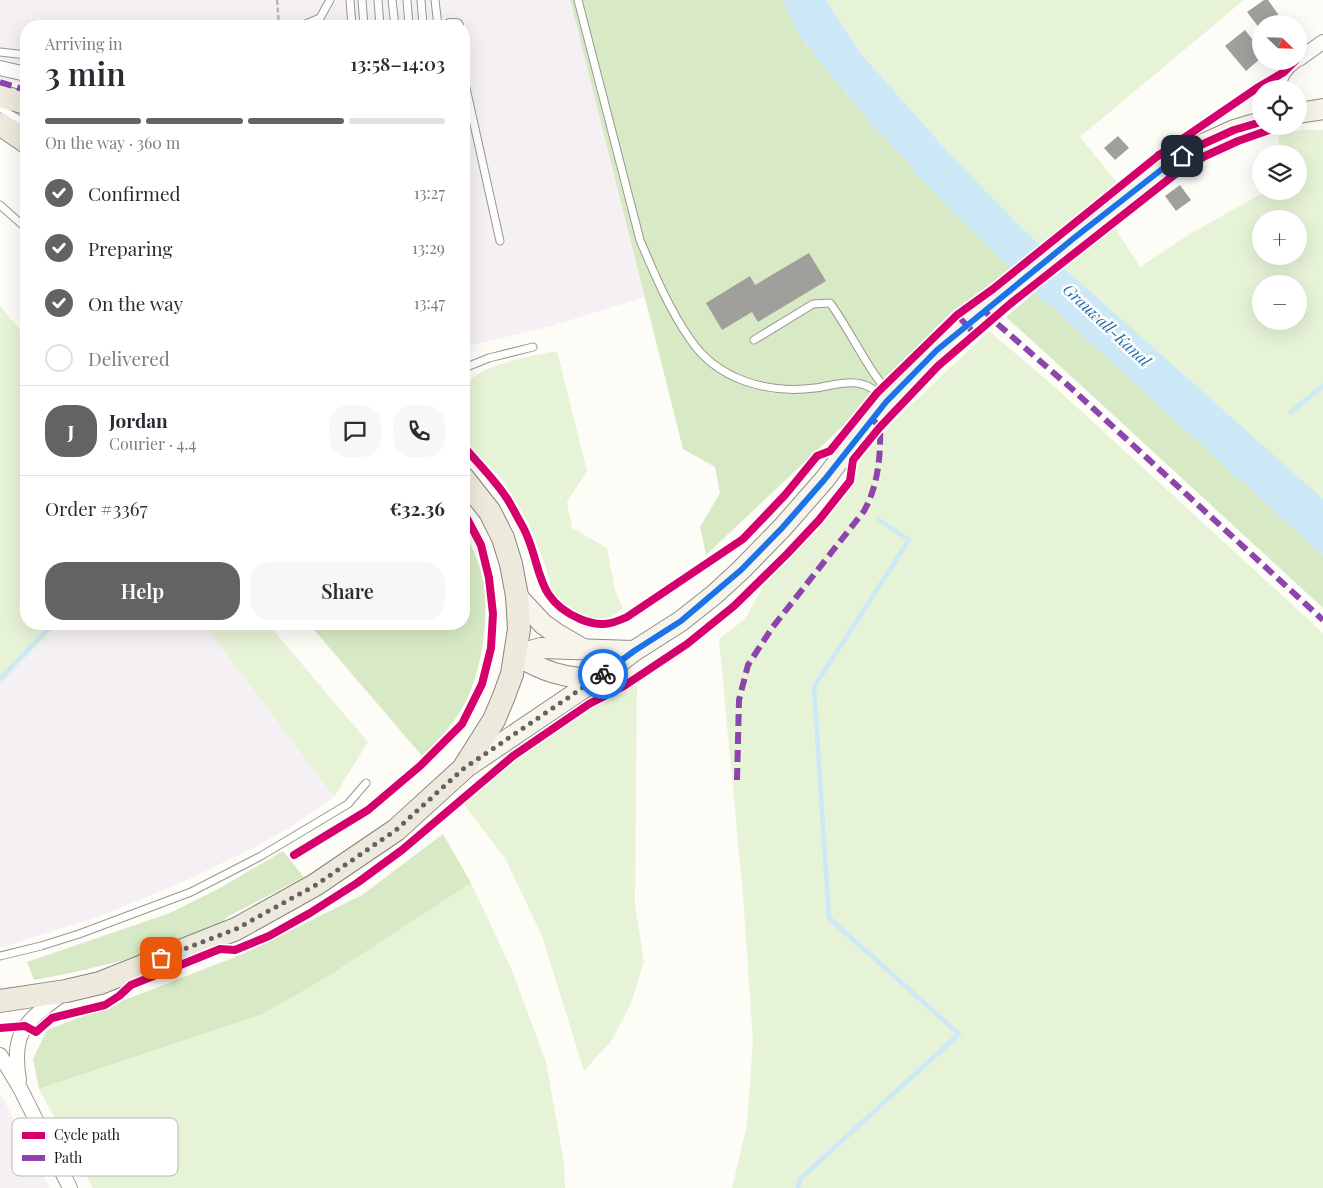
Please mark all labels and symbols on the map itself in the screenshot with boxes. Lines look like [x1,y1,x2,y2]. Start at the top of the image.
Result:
north arrow [1252,15,1308,70]
pin [1161,135,1203,177]
water label: Grauwall-Kanal [1059,279,1156,371]
courier [578,649,628,699]
pin [140,937,182,979]
legend [12,1118,178,1176]
text: Cycle path [54,1125,121,1144]
text: Path [54,1148,83,1167]

